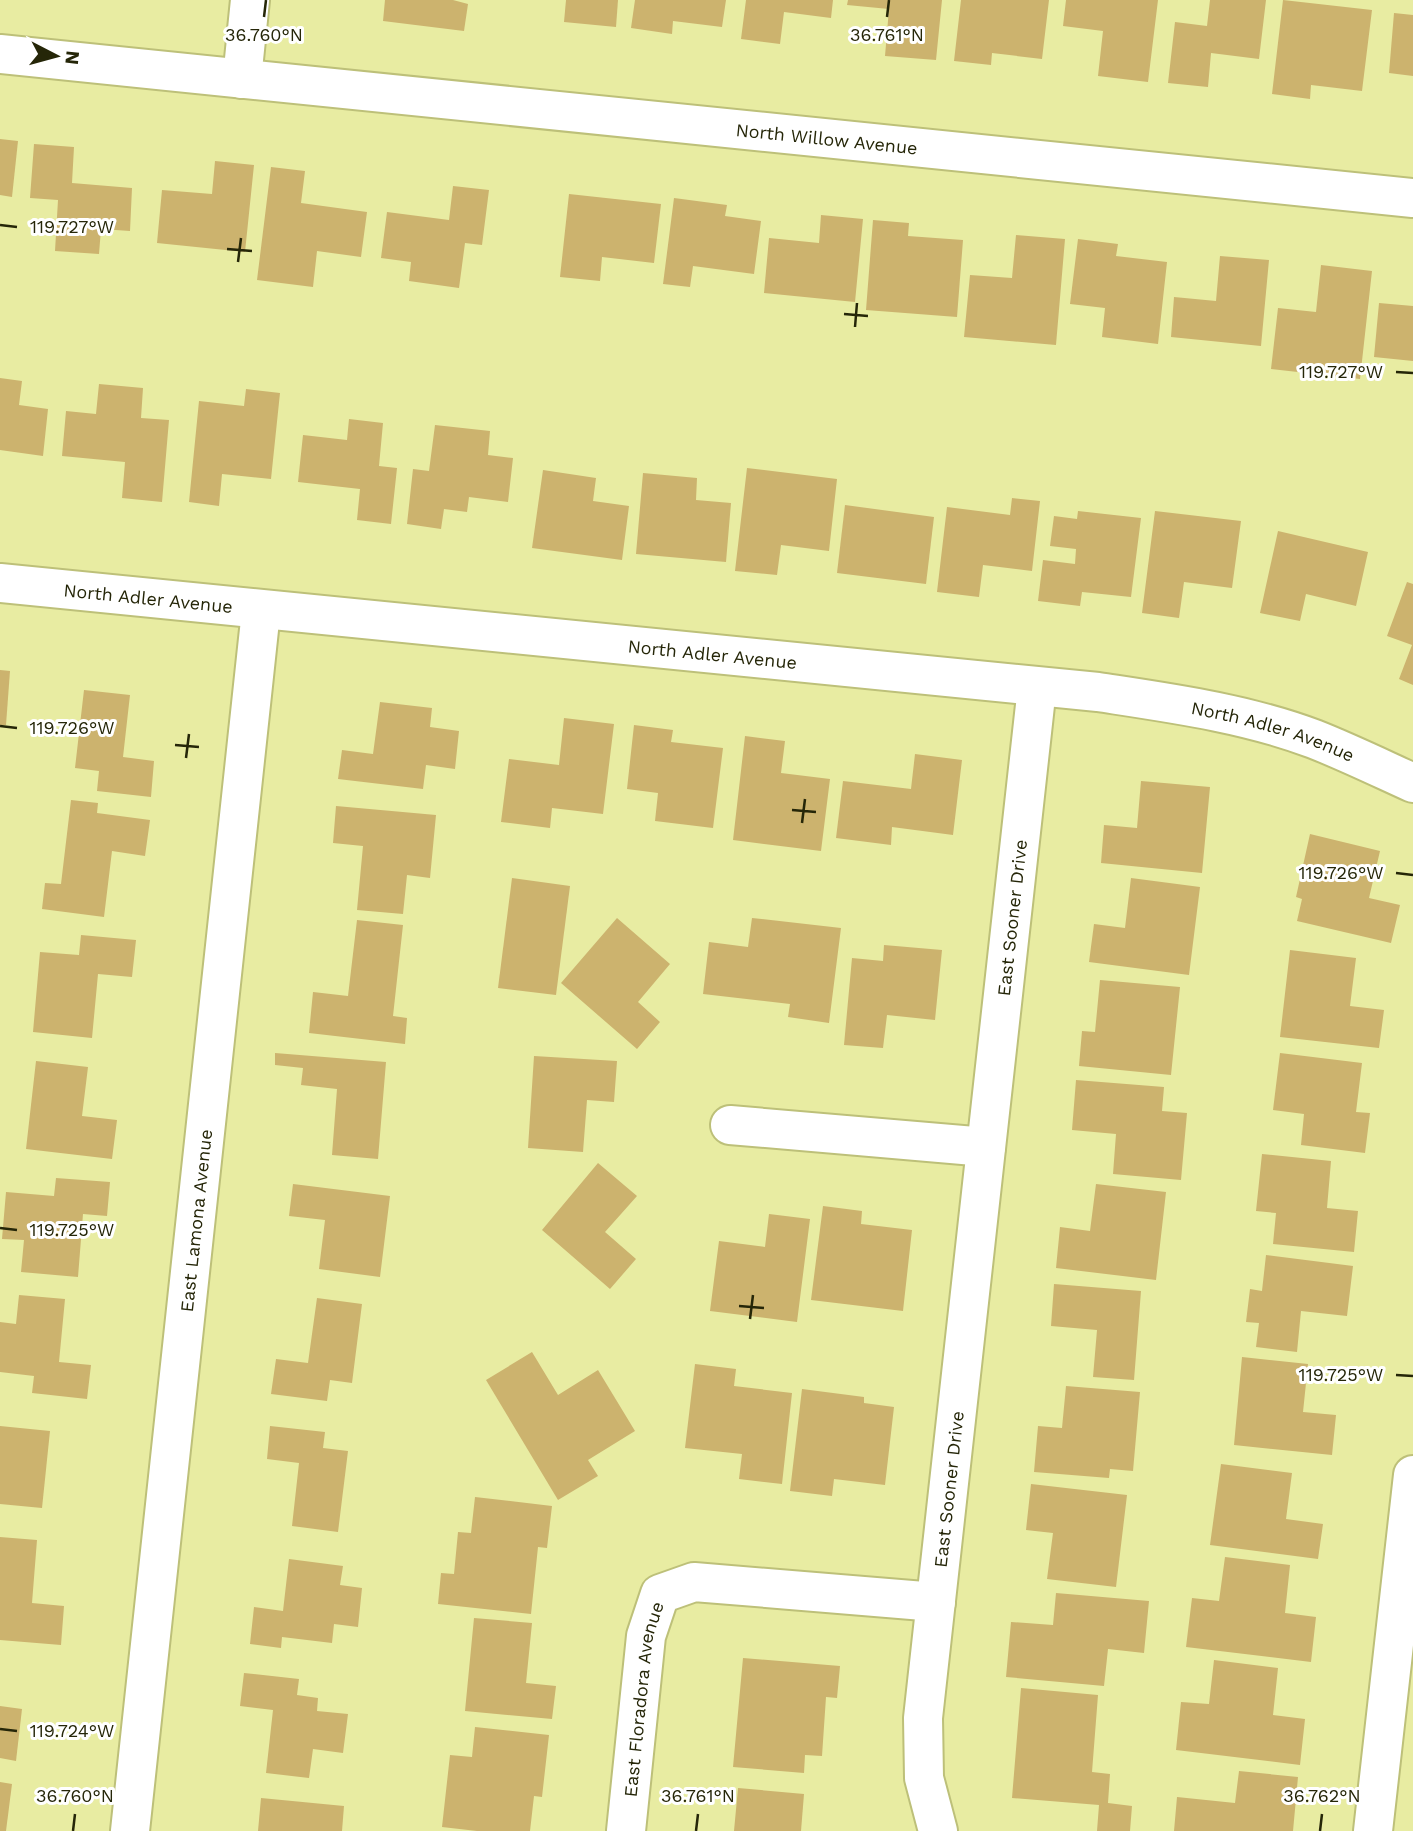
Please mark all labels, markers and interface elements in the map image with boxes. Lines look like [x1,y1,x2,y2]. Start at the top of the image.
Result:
north arrow [21,21,91,91]
text: 36.760°N [225,24,303,45]
text: 36.761°N [850,24,924,45]
text: N [60,50,85,66]
street label: North Willow Avenue [735,119,919,158]
text: 119.727°W [30,216,114,237]
text: 119.727°W [1299,361,1383,382]
street label: North Adler Avenue [63,579,234,617]
street label: North Adler Avenue [627,635,798,673]
street label: North Adler Avenue [1190,697,1358,765]
text: 119.726°W [29,717,115,738]
street label: East Sooner Drive [992,838,1031,997]
text: 119.726°W [1298,862,1384,883]
street label: East Lamona Avenue [175,1128,216,1313]
text: 119.725°W [30,1219,114,1240]
text: 119.725°W [1299,1364,1383,1385]
street label: East Sooner Drive [929,1410,967,1569]
street label: East Floradora Avenue [619,1599,667,1798]
text: 119.724°W [30,1720,114,1741]
text: 36.760°N [36,1785,114,1806]
text: 36.761°N [661,1785,735,1806]
text: 36.762°N [1283,1785,1361,1806]

